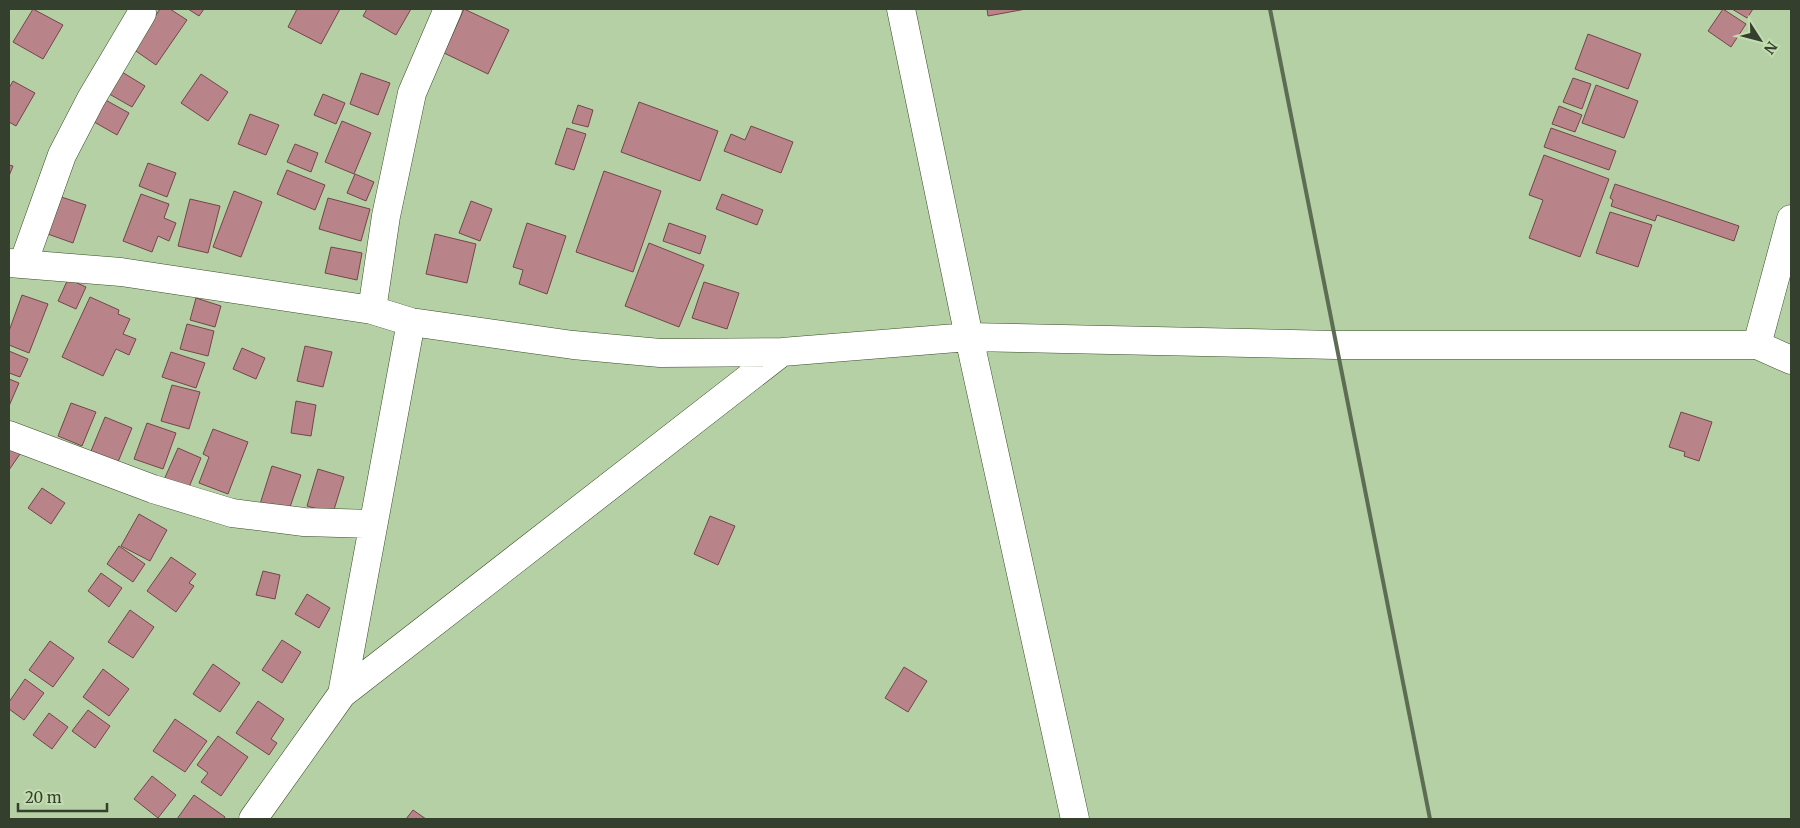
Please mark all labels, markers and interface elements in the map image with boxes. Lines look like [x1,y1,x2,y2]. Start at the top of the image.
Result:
north arrow [1735,15,1785,65]
text: N [1760,38,1781,57]
scale bar [18,780,106,812]
text: 20 m [25,788,62,807]

